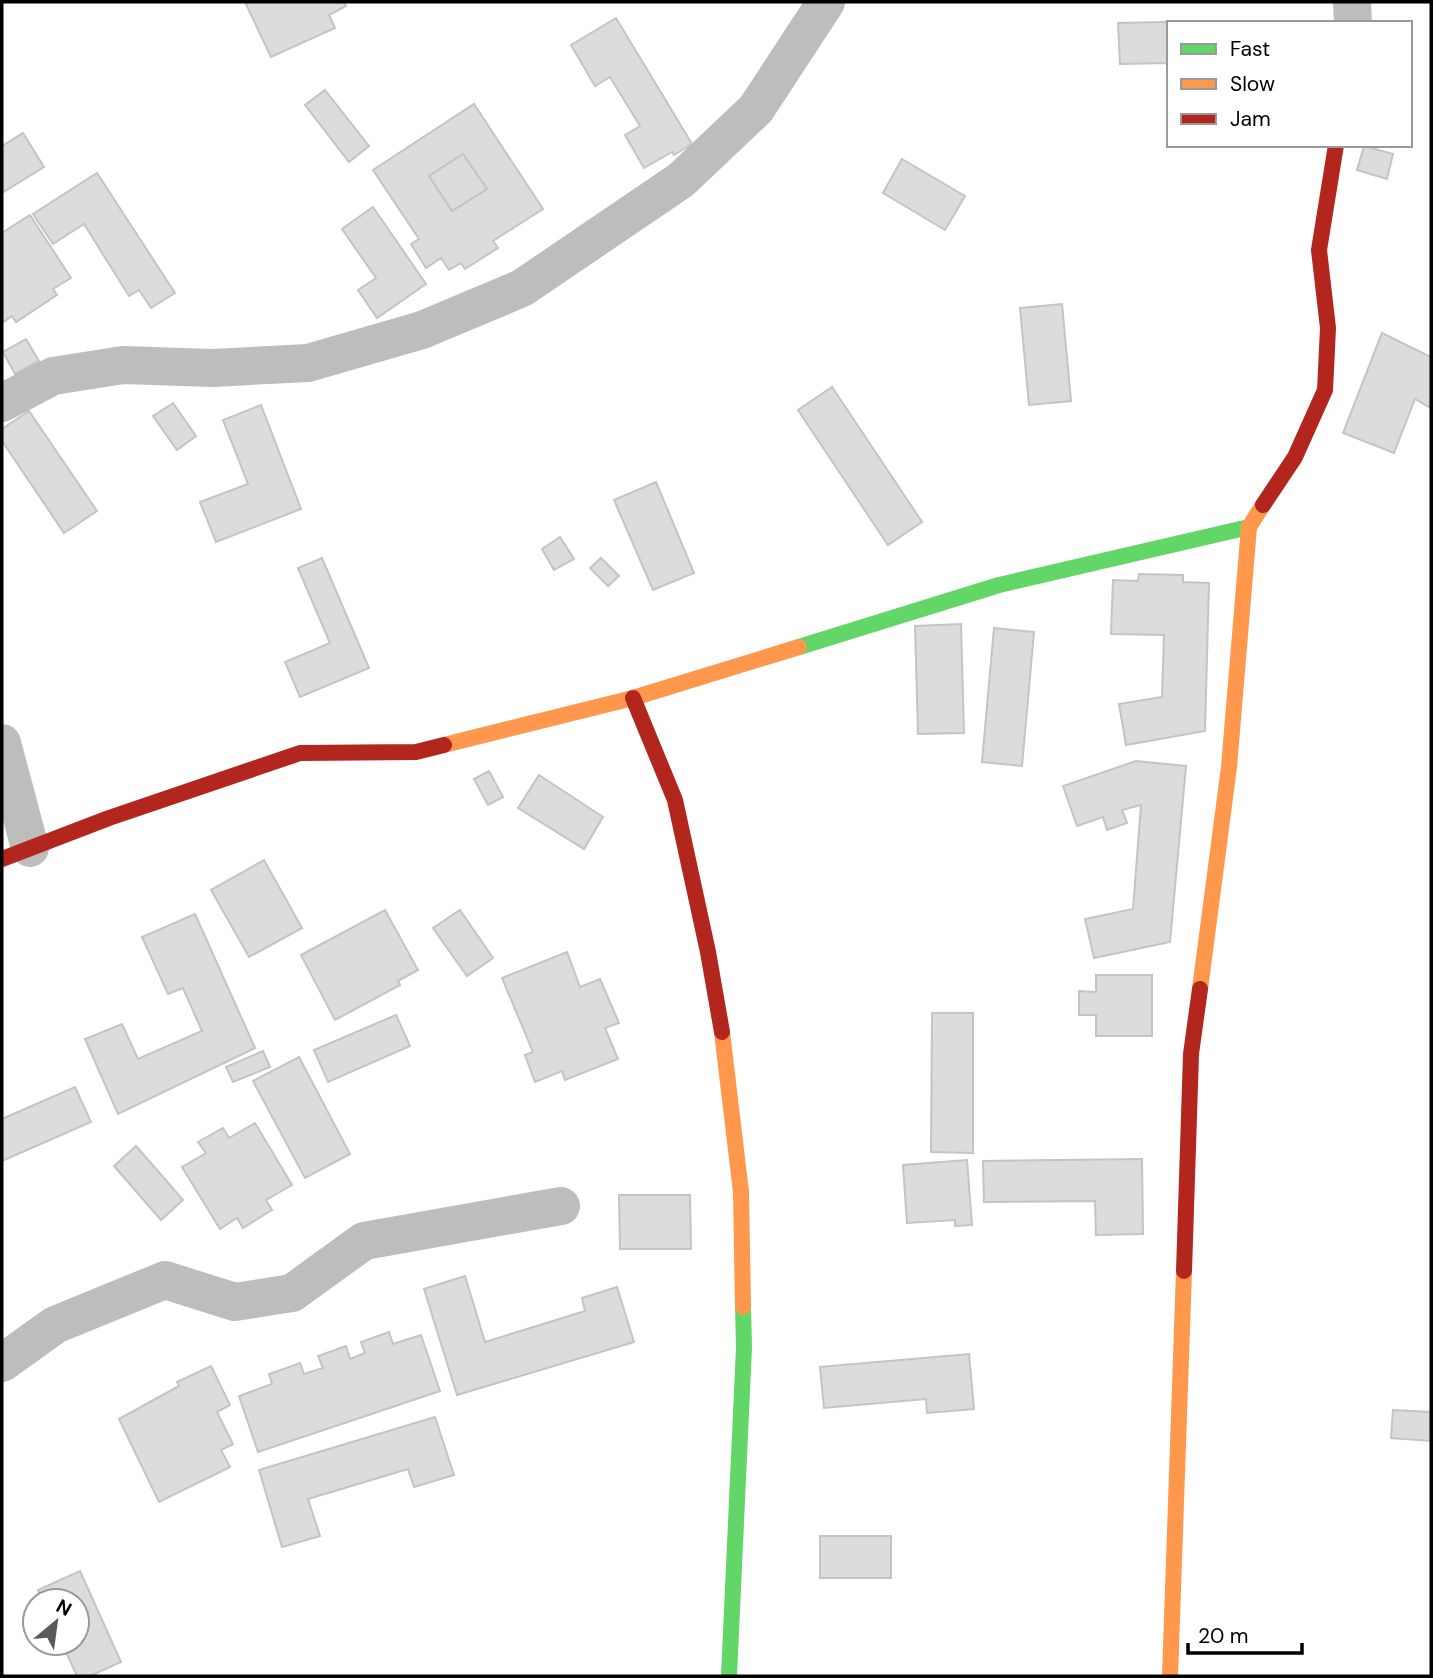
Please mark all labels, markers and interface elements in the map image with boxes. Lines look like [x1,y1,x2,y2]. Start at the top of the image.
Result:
legend [1167,21,1412,147]
text: Fast [1230,35,1270,63]
text: Slow [1230,70,1275,98]
text: Jam [1230,105,1271,133]
north arrow [21,1587,91,1657]
text: N [52,1593,76,1622]
scale bar [1188,1612,1302,1656]
text: 20 m [1198,1622,1249,1650]

